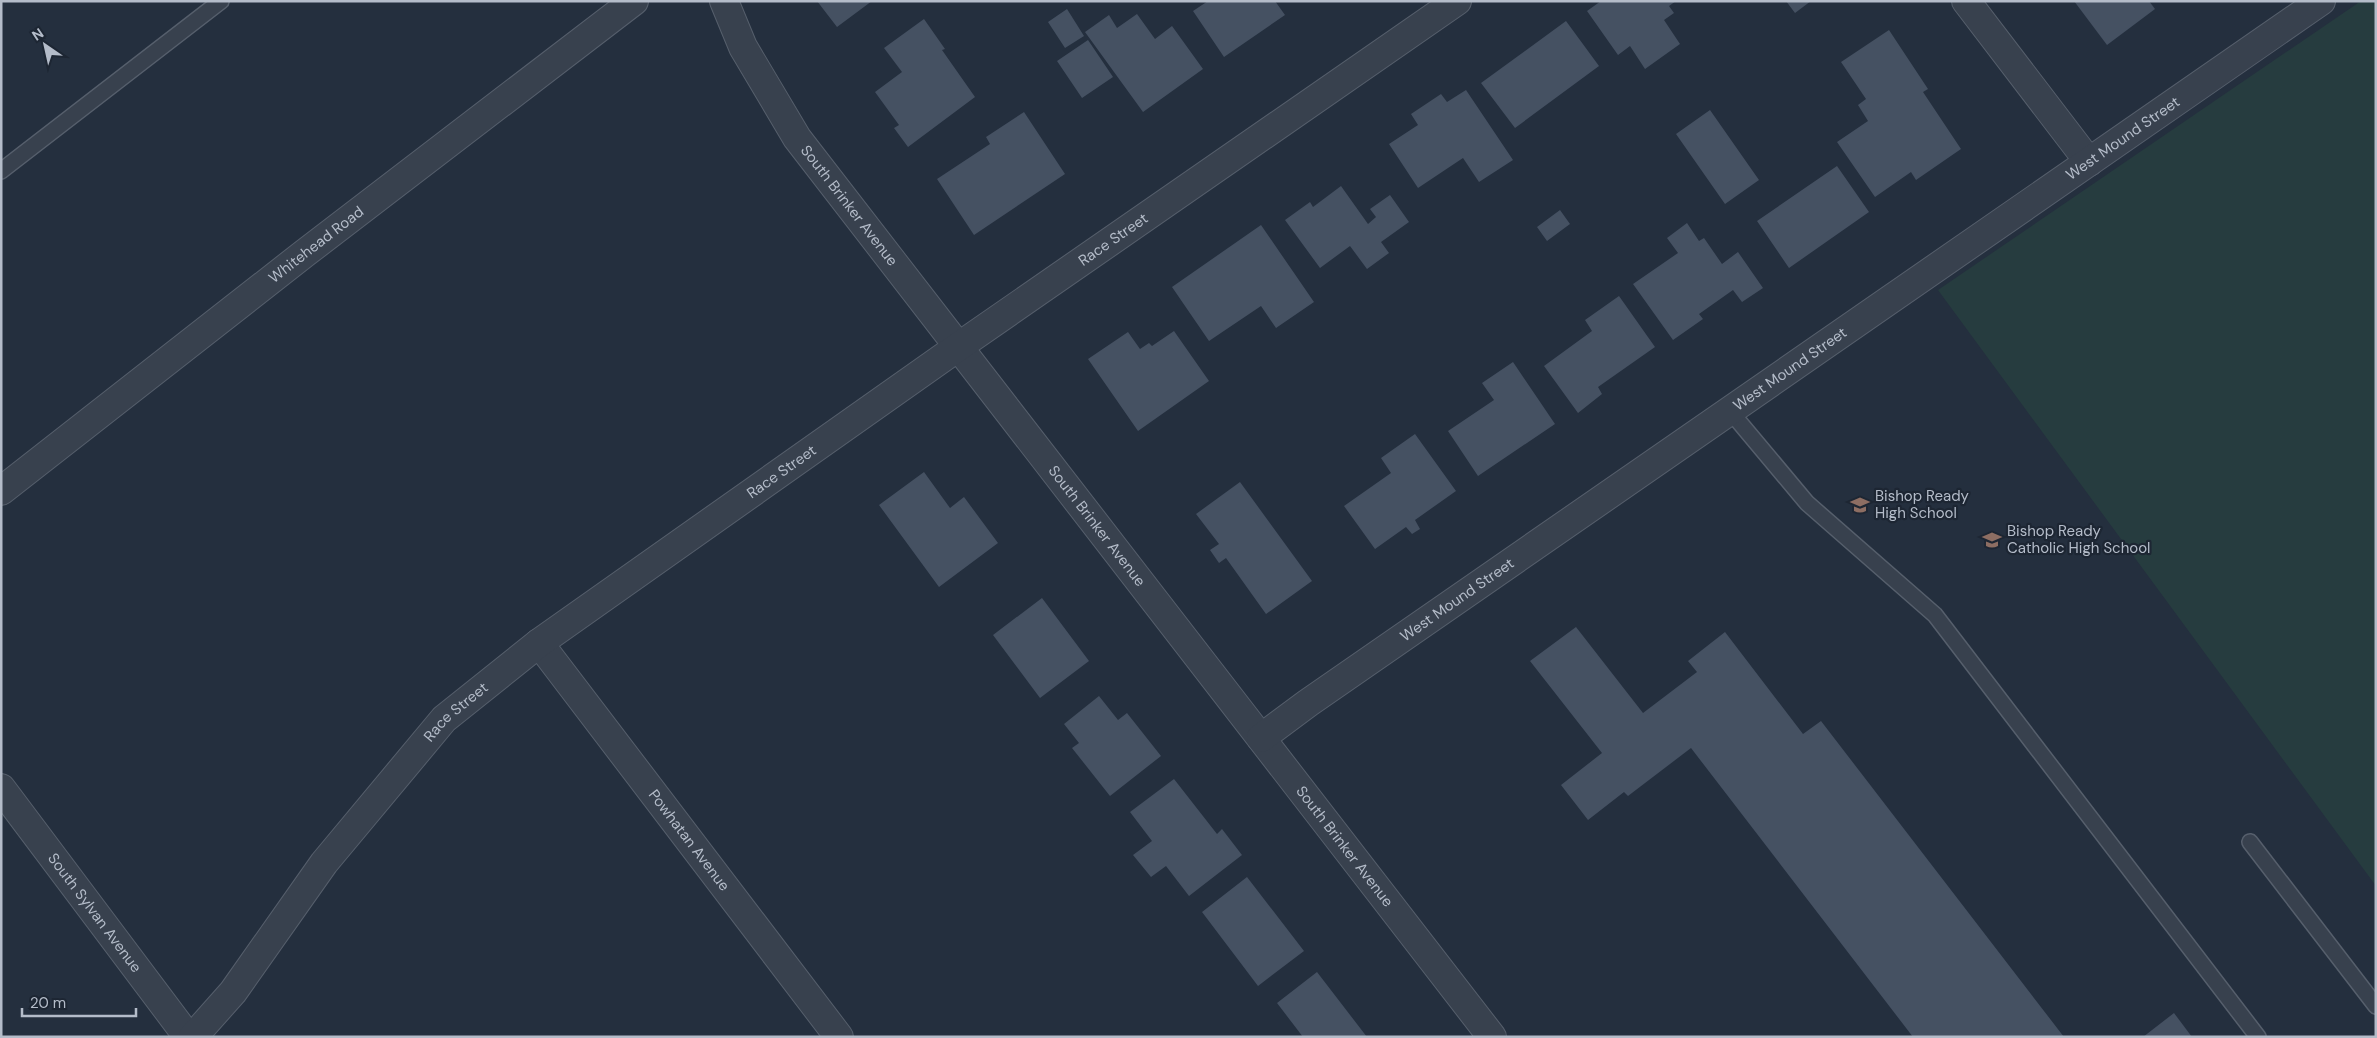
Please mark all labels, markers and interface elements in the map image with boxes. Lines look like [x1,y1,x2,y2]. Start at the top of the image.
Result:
north arrow [20,20,70,70]
text: N [28,24,47,45]
street label: West Mound Street [2062,92,2184,185]
street label: South Brinker Avenue [796,141,902,270]
street label: Whitehead Road [265,202,368,288]
street label: Race Street [1074,208,1152,271]
street label: West Mound Street [1729,323,1851,415]
street label: Race Street [743,440,820,503]
street label: South Brinker Avenue [1044,461,1150,591]
place label: Bishop Ready High School [1875,486,1970,523]
school or university icon: Bishop Ready High School [1849,494,1871,516]
place label: Bishop Ready Catholic High School [2007,521,2150,558]
school or university icon: Bishop Ready Catholic High School [1981,529,2003,551]
street label: West Mound Street [1396,553,1518,646]
street label: Race Street [419,678,492,746]
street label: South Brinker Avenue [1292,782,1398,911]
street label: Powhatan Avenue [644,785,734,895]
street label: South Sylvan Avenue [43,849,146,977]
scale bar [22,986,136,1018]
text: 20 m [30,993,66,1013]

